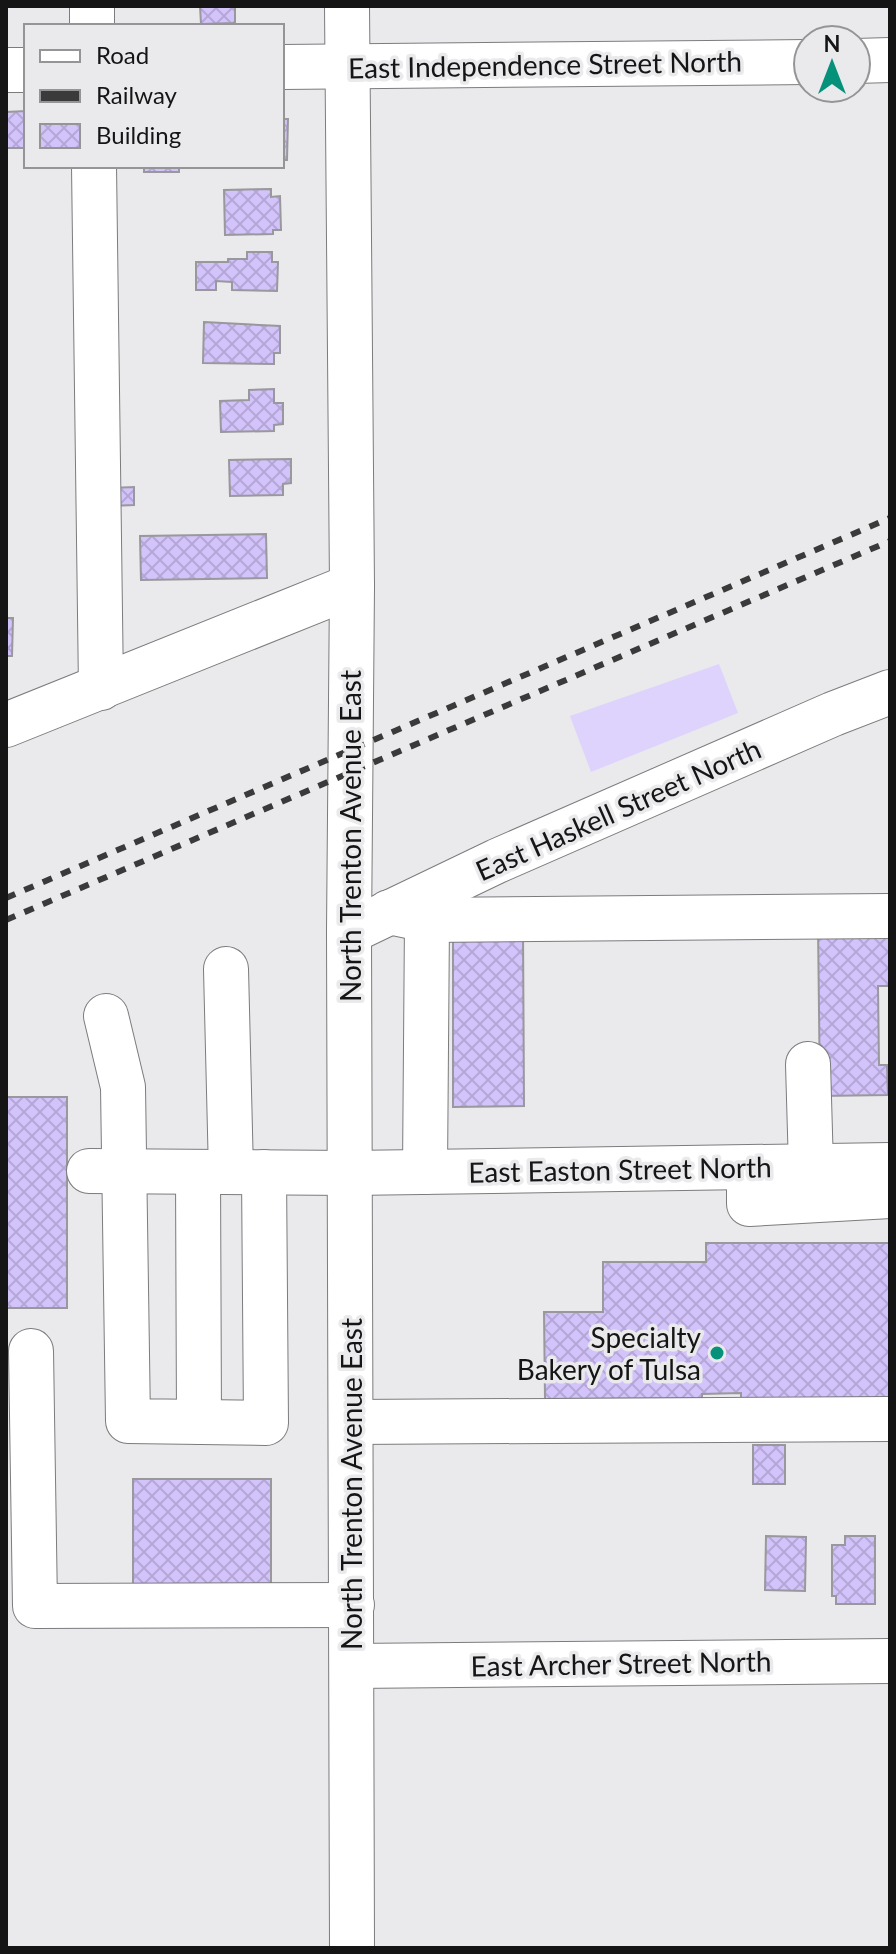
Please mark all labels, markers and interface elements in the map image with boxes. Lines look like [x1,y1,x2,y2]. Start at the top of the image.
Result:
legend [24,24,284,168]
north arrow [792,24,872,104]
text: N [824,30,840,57]
text: Road [96,40,149,69]
street label: East Independence Street North [348,44,742,84]
text: Railway [96,80,178,109]
text: Building [96,120,181,149]
street label: North Trenton Avenue East [333,670,367,1002]
street label: East Haskell Street North [470,731,766,887]
street label: East Easton Street North [468,1149,772,1189]
street label: North Trenton Avenue East [334,1318,368,1650]
place label: Specialty Bakery of Tulsa [517,1320,702,1386]
marker: Specialty Bakery of Tulsa [708,1344,726,1362]
street label: East Archer Street North [470,1643,772,1683]

